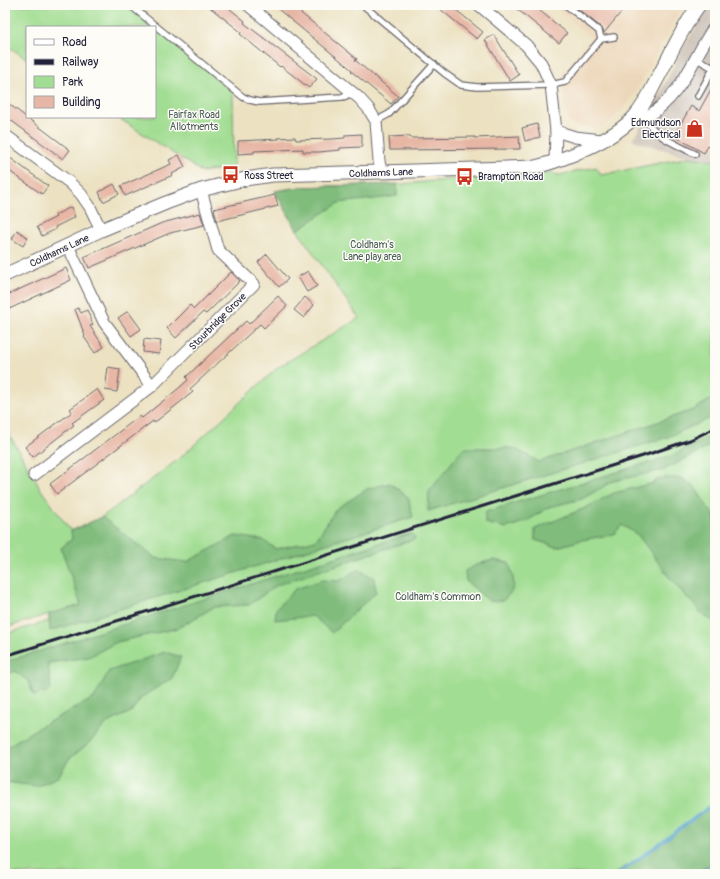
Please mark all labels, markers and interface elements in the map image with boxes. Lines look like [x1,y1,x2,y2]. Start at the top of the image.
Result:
legend [26,26,156,118]
text: Road [62,35,87,50]
text: Railway [62,55,98,70]
text: Park [62,75,83,90]
text: Building [62,95,101,110]
park label: Fairfax Road Allotments [168,109,220,133]
place label: Edmundson Electrical [631,117,681,141]
shop icon: Edmundson Electrical [684,118,704,138]
bus stop icon: Ross Street [221,165,241,185]
street label: Coldhams Lane [349,166,413,180]
bus stop icon: Brampton Road [455,166,475,186]
place label: Ross Street [244,170,294,182]
place label: Brampton Road [478,171,543,183]
street label: Coldhams Lane [28,232,91,270]
park label: Coldham's Lane play area [343,239,402,263]
street label: Stourbridge Grove [187,291,249,353]
park label: Coldham's Common [395,591,481,603]

